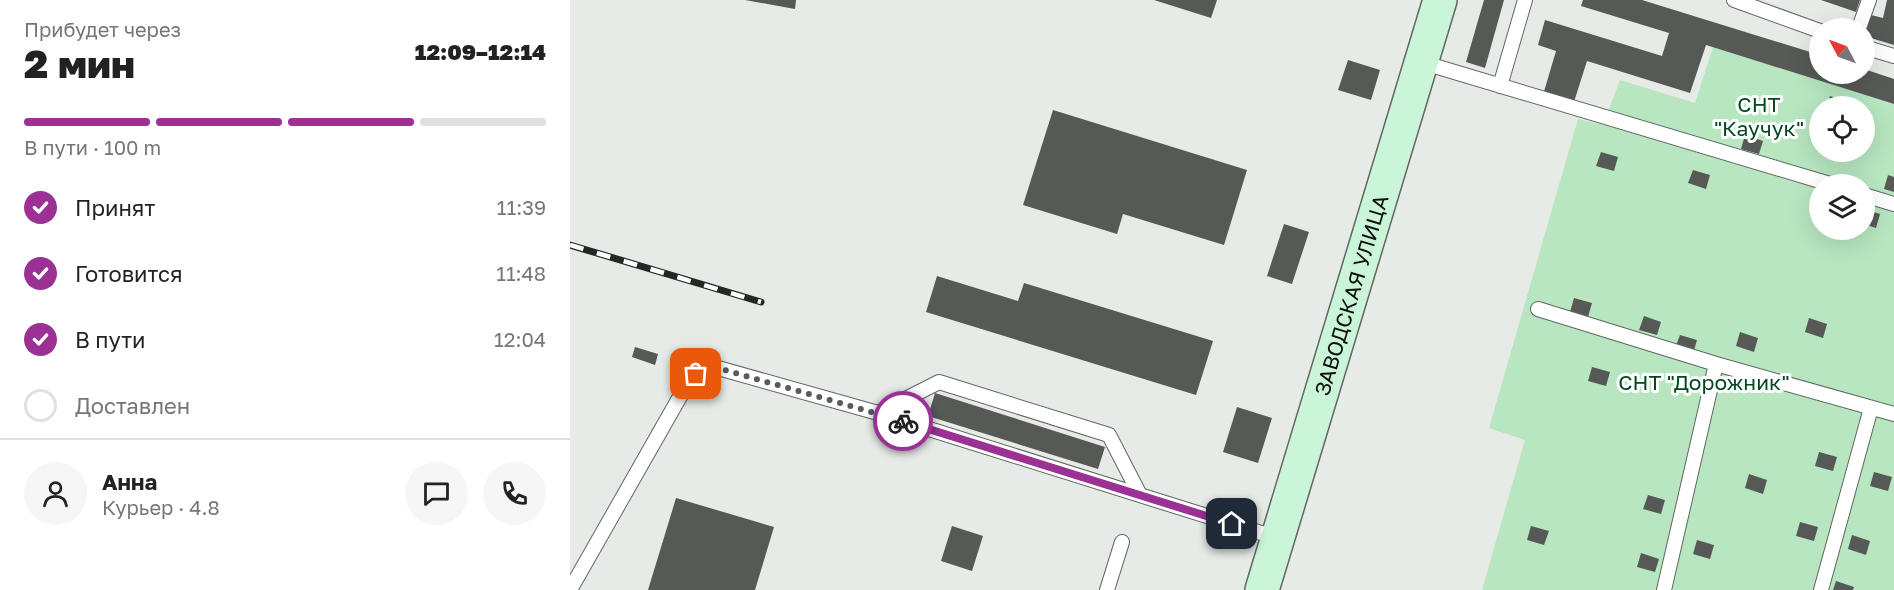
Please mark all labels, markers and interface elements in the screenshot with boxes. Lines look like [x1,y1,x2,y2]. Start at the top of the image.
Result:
text: Прибудет через [24,17,181,41]
north arrow [1809,18,1875,84]
map controls [1809,18,1875,240]
text: 12:09–12:14 [415,38,546,65]
text: 2 мин [24,40,135,87]
park label: СНТ "Каучук" [1714,91,1804,141]
button: locate [1809,96,1875,162]
text: В пути · 100 m [24,135,161,159]
button: layers [1809,174,1875,240]
icon: check [24,191,57,224]
street label: ЗАВОДСКАЯ УЛИЦА [1308,191,1394,399]
text: Принят [75,194,155,221]
text: 11:39 [497,195,546,219]
icon: check [24,257,57,290]
text: Готовится [75,260,183,287]
text: 11:48 [496,261,546,285]
icon: check [24,323,57,356]
text: В пути [75,326,145,353]
text: 12:04 [494,327,546,351]
pin [670,348,721,399]
icon: bag [679,357,712,390]
park label: СНТ "Дорожник" [1618,369,1790,395]
courier [873,391,933,451]
text: Доставлен [75,392,190,419]
icon: bike [887,405,920,438]
button: person [24,462,87,525]
button: chat [405,462,468,525]
button: phone [483,462,546,525]
text: Анна [102,468,157,495]
text: Курьер · 4.8 [102,495,220,519]
pin [1206,498,1257,549]
icon: home [1215,507,1248,540]

